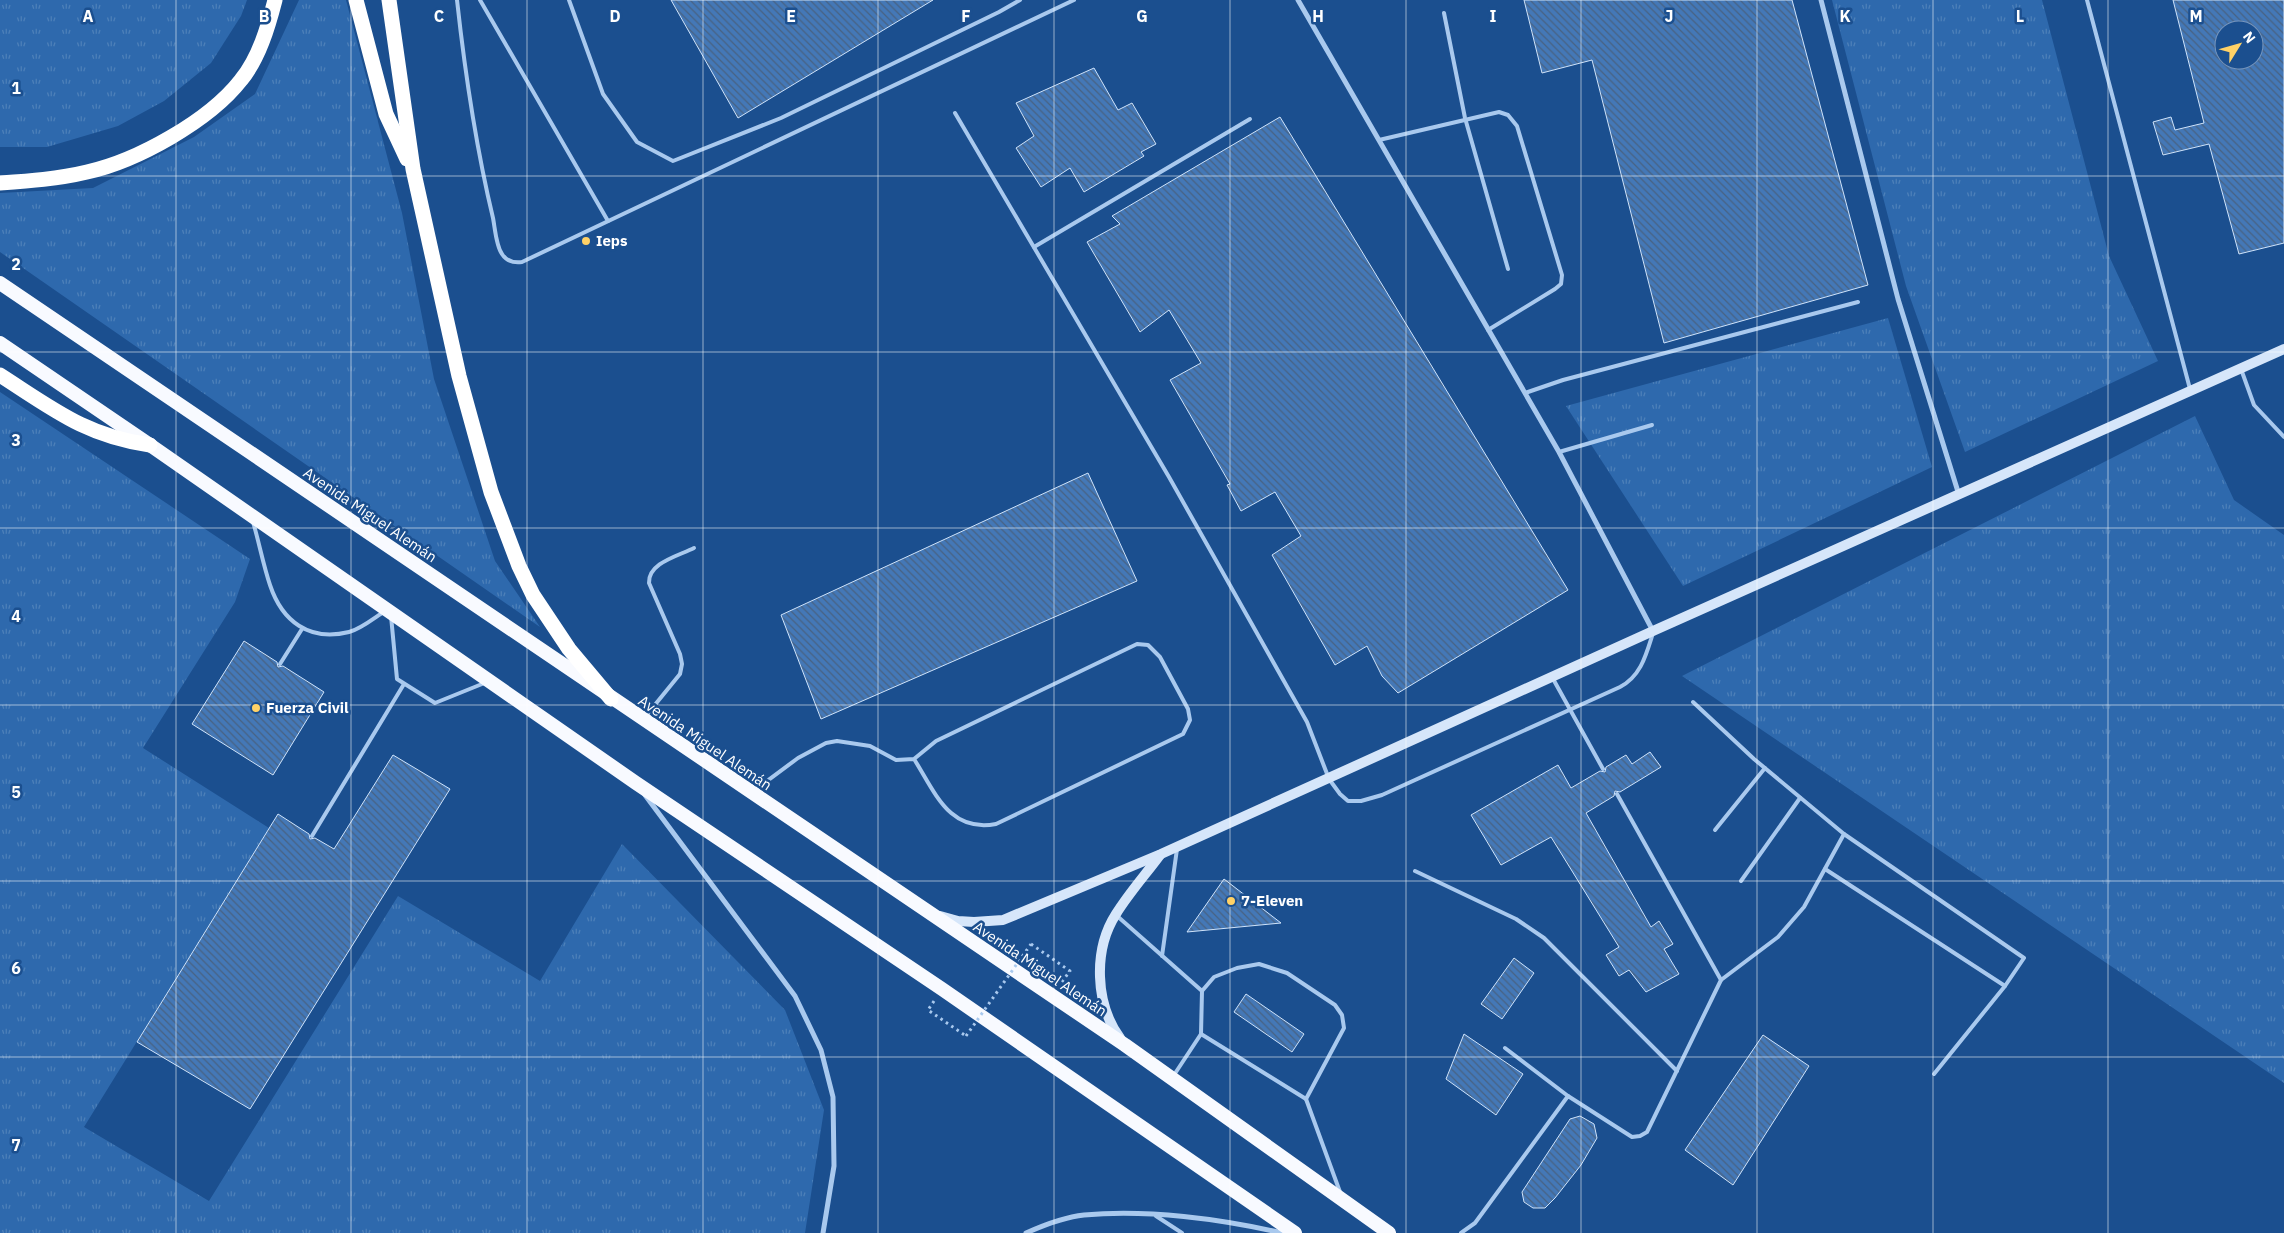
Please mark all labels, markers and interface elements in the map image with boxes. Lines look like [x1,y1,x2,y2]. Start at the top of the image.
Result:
text: A [83,6,94,26]
text: B [259,6,270,26]
text: C [434,6,444,26]
text: D [609,6,621,26]
text: E [786,6,796,26]
text: F [961,6,971,26]
text: G [1136,6,1148,26]
text: H [1312,6,1324,26]
text: I [1490,6,1497,26]
text: J [1665,6,1673,26]
text: K [1839,6,1851,26]
text: L [2016,6,2024,26]
text: M [2189,6,2203,26]
north arrow [2214,20,2264,70]
text: N [2239,28,2260,47]
text: 1 [11,78,21,98]
place label: Ieps [596,231,628,250]
marker: Ieps [580,235,592,247]
text: 2 [11,254,21,274]
text: 3 [11,430,21,450]
street label: Avenida Miguel Alemán [300,463,441,566]
text: 4 [11,606,21,626]
street label: Avenida Miguel Alemán [635,691,776,794]
place label: Fuerza Civil [266,698,349,717]
marker: Fuerza Civil [250,702,262,714]
text: 5 [11,782,21,802]
place label: 7-Eleven [1241,891,1303,910]
marker: 7-Eleven [1225,895,1237,907]
street label: Avenida Miguel Alemán [970,917,1111,1020]
text: 6 [11,958,21,978]
text: 7 [11,1135,21,1155]

